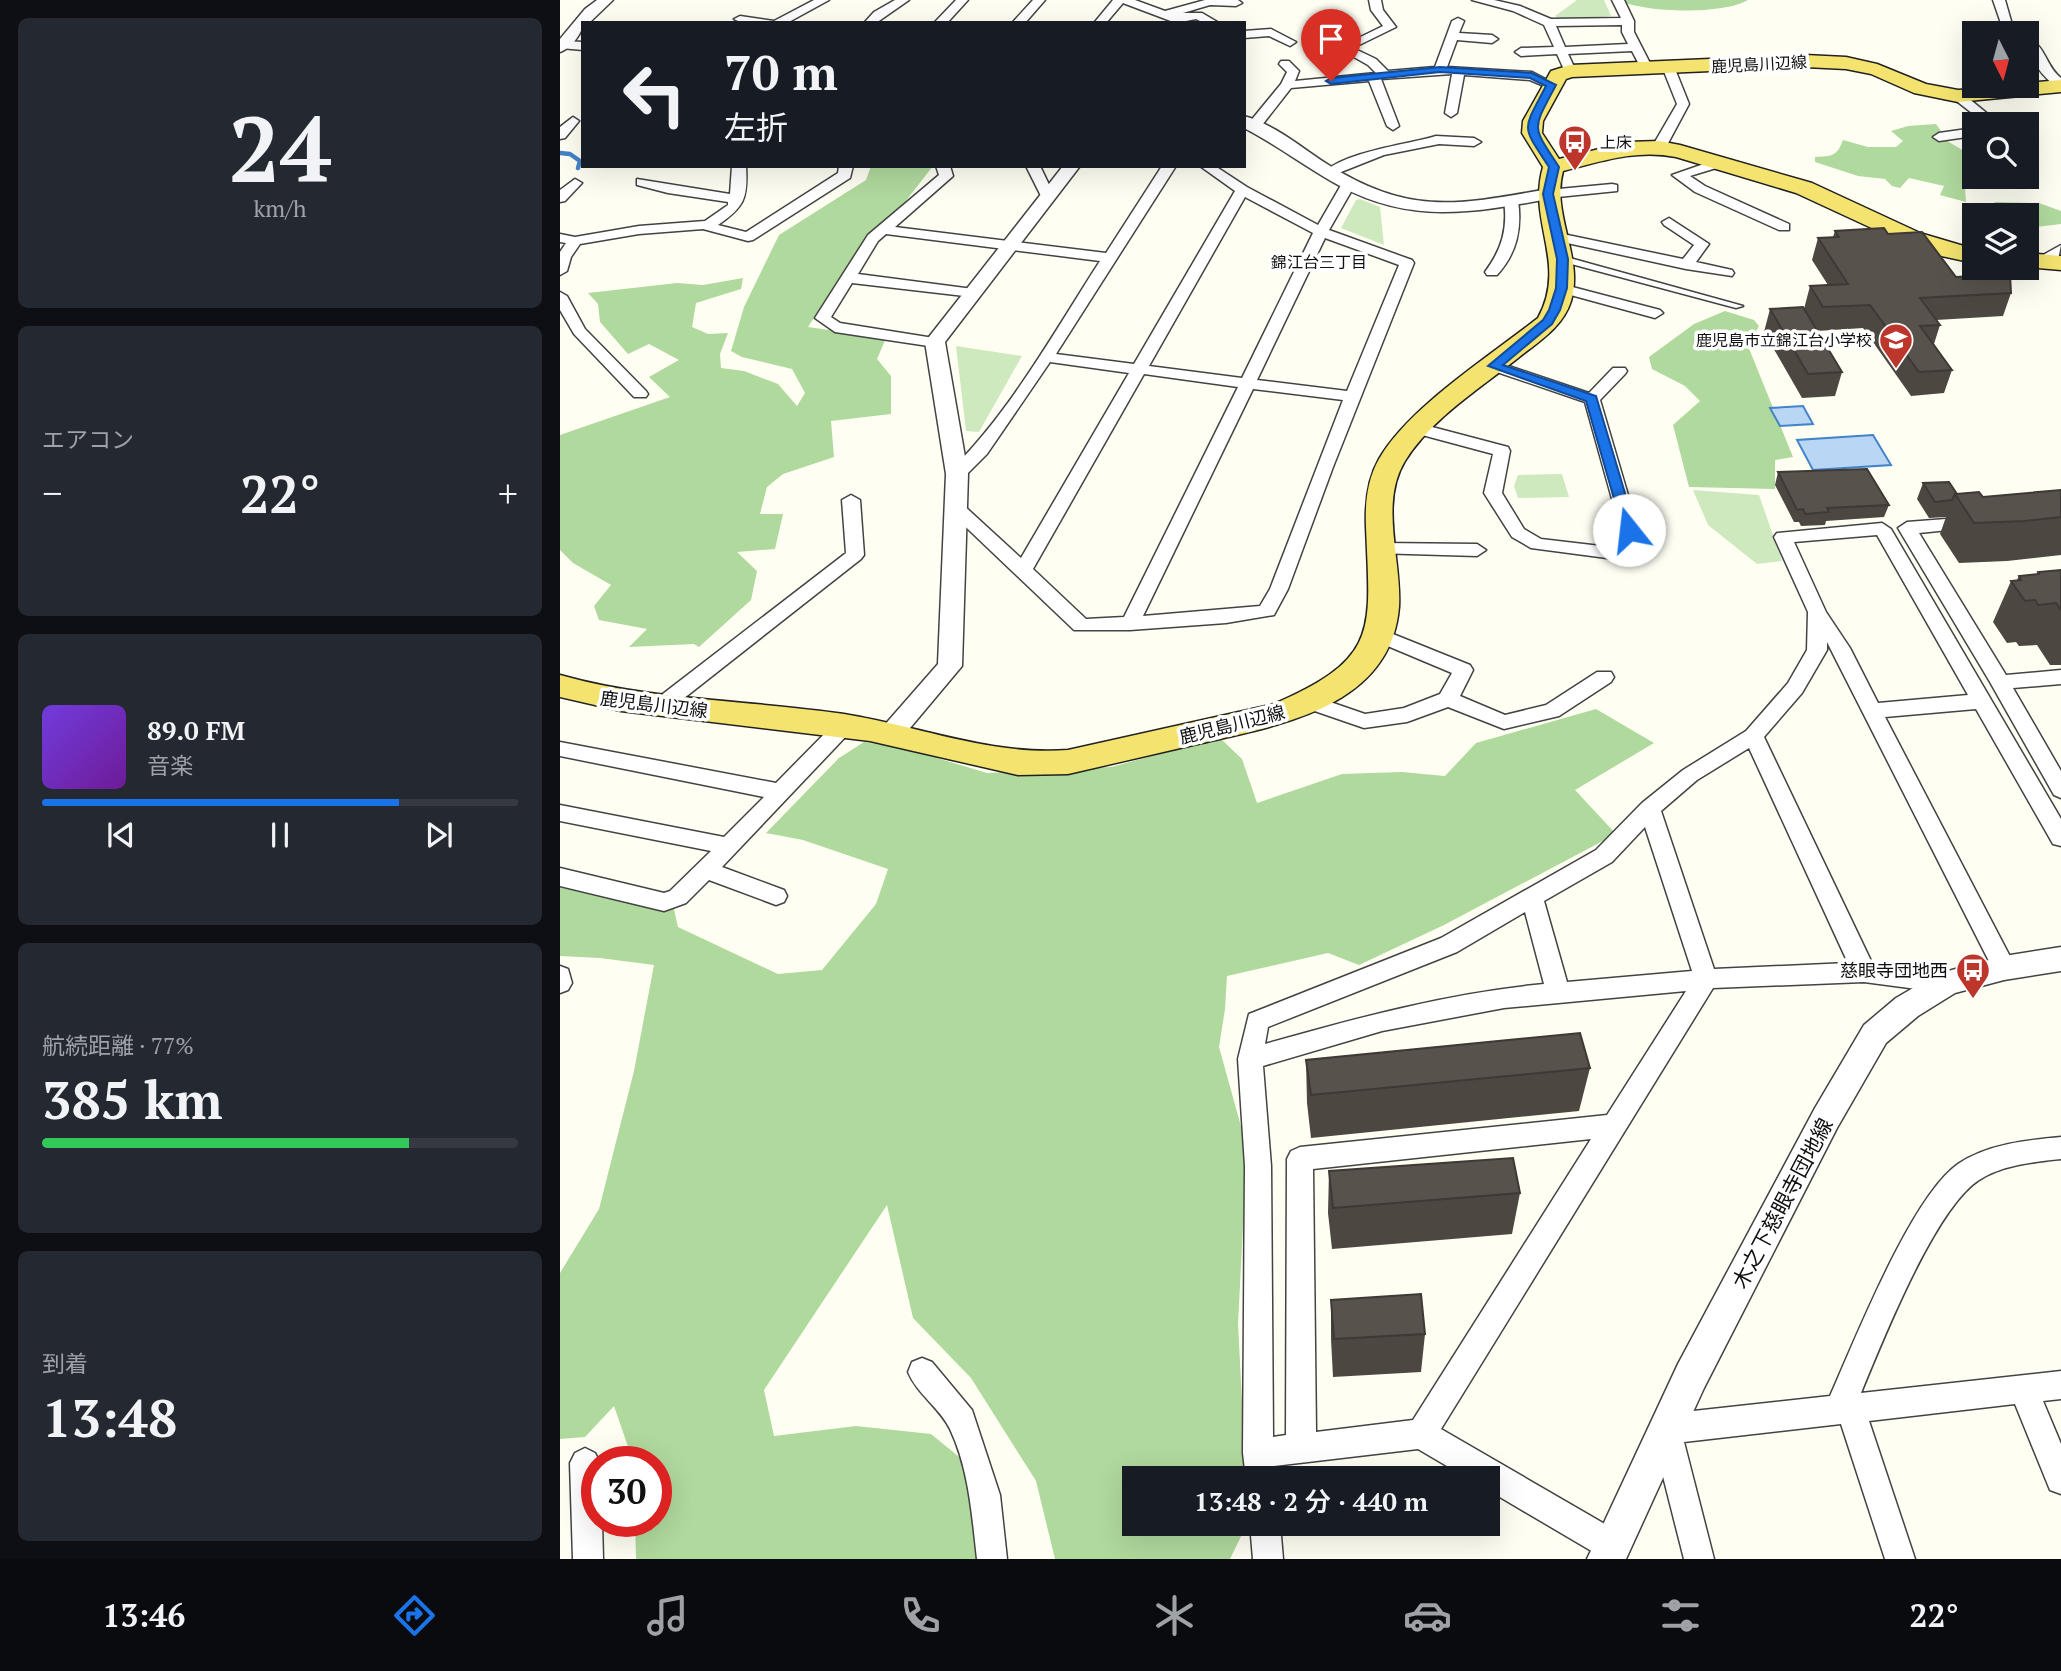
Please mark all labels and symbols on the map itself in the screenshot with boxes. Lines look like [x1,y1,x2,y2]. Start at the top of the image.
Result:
pin [1301,9,1361,81]
north arrow [1962,21,2039,98]
street label: 鹿児島川辺線 [1710,51,1808,77]
bus stop icon: 上床 [1556,123,1594,172]
place label: 上床 [1600,131,1632,153]
district label: 錦江台三丁目 [1271,251,1367,273]
school or university icon: 鹿児島市立錦江台小学校 [1877,321,1915,370]
place label: 鹿児島市立錦江台小学校 [1696,329,1872,351]
position arrow [1592,493,1666,567]
street label: 鹿児島川辺線 [599,686,709,722]
street label: 鹿児島川辺線 [1177,699,1287,749]
bus stop icon: 慈眼寺団地西 [1954,951,1992,1000]
place label: 慈眼寺団地西 [1840,958,1948,982]
street label: 木之下慈眼寺団地線 [1725,1113,1839,1293]
speed limit sign: 30 [581,1446,672,1537]

